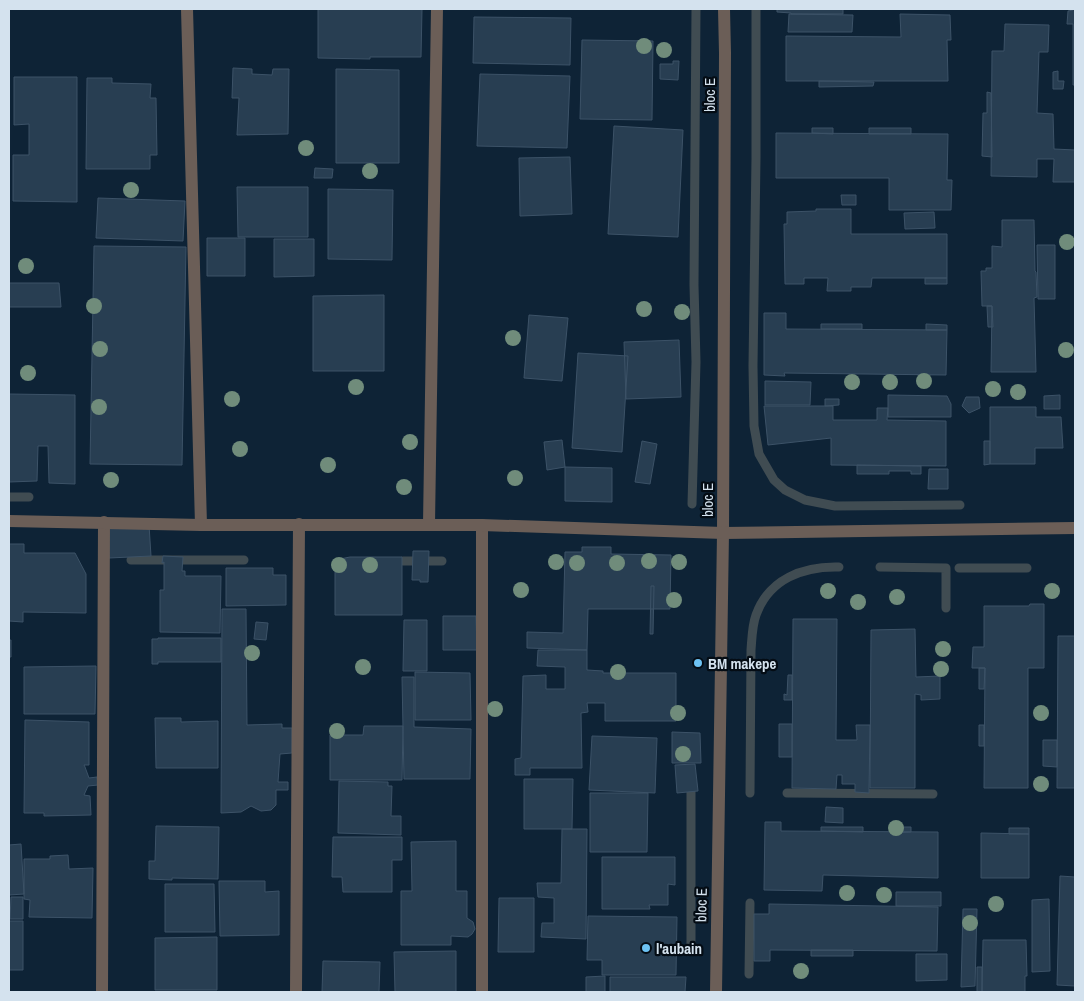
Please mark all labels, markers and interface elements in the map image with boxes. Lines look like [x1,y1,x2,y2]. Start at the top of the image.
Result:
street label: bloc E [699,78,720,112]
street label: bloc E [697,483,718,517]
place label: BM makepe [708,653,777,674]
marker: BM makepe [692,657,704,669]
street label: bloc E [690,888,712,922]
place label: l'aubain [656,938,702,959]
marker: l'aubain [640,942,652,954]

